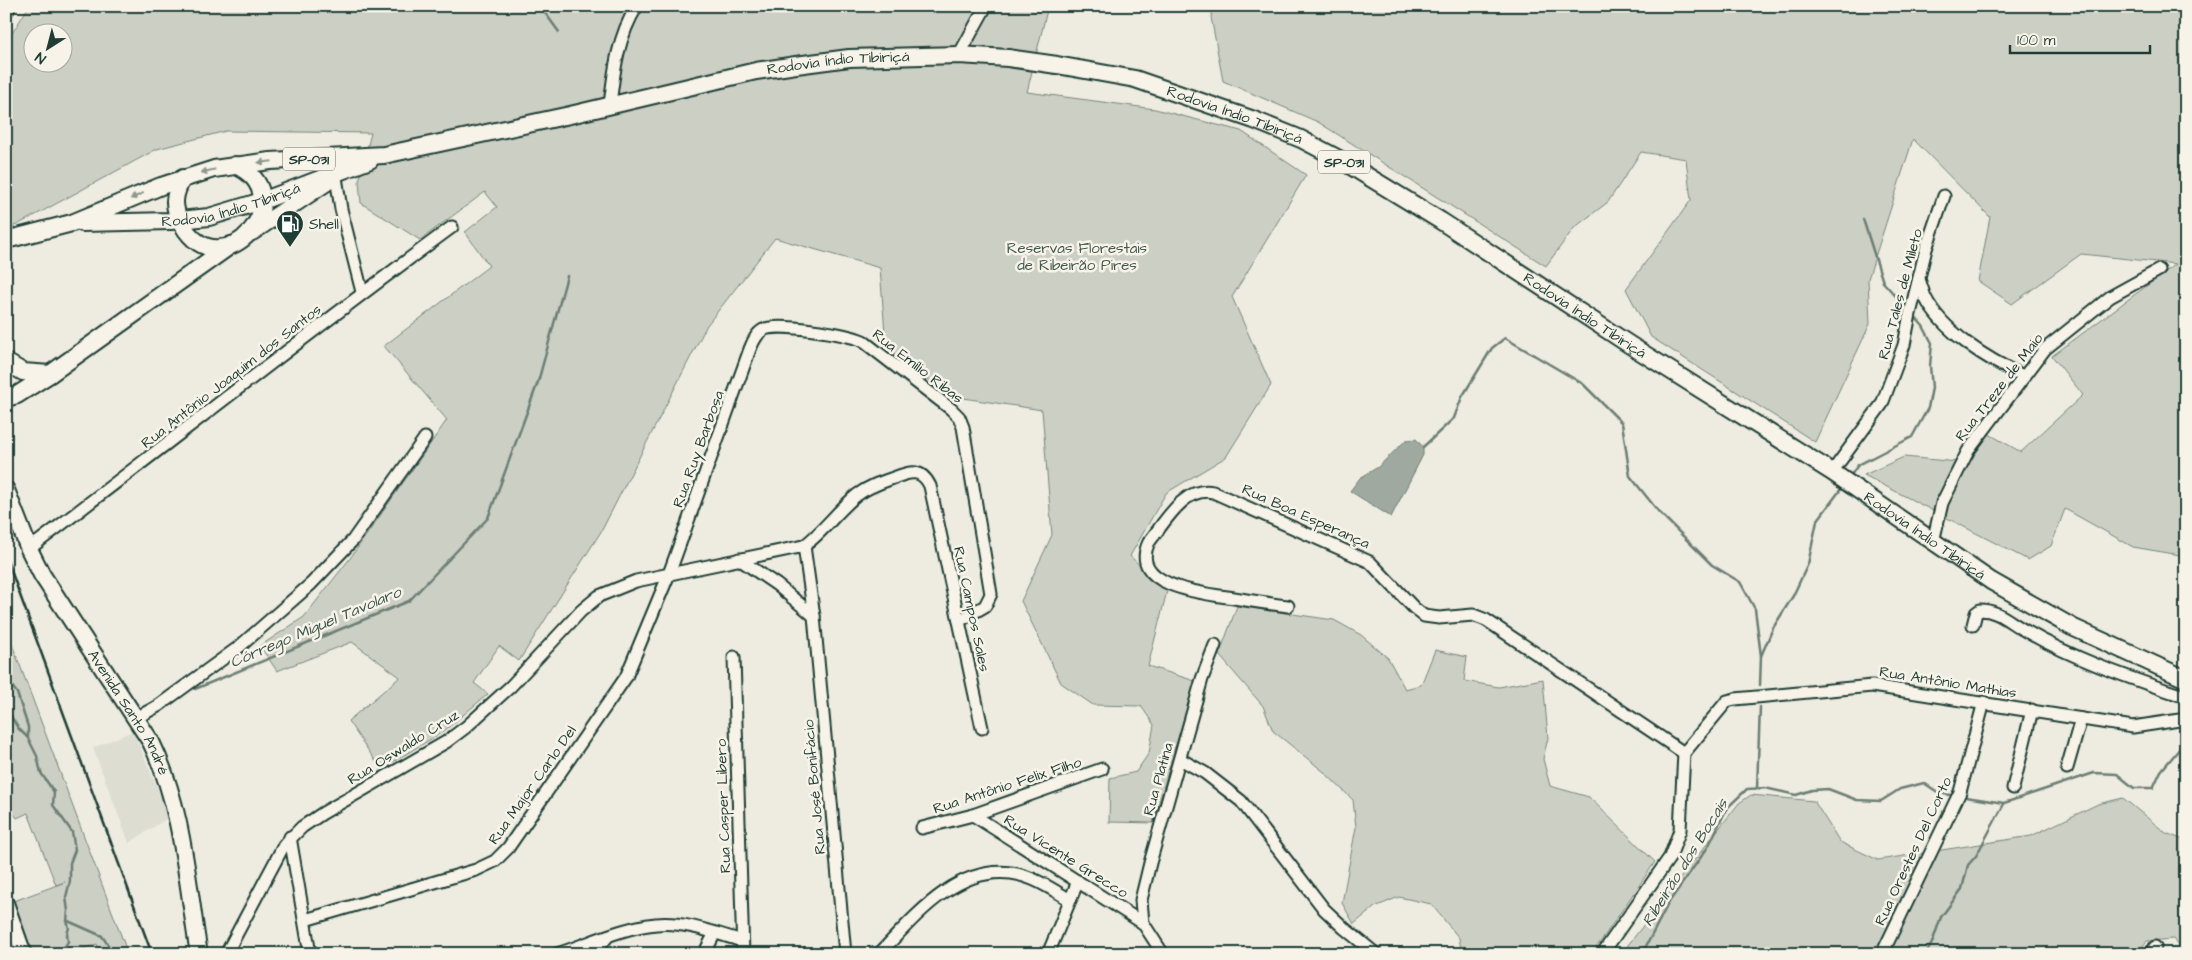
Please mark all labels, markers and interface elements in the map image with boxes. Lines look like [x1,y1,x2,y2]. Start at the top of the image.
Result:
north arrow [22,22,72,72]
scale bar [2010,22,2150,54]
text: 100 m [2017,30,2056,51]
street label: Rodovia Índio Tibiriçá [765,46,910,80]
text: N [31,47,50,68]
street label: Rodovia Índio Tibiriçá [1164,81,1306,150]
road number: SP-031 [283,148,335,170]
road number: SP-031 [1318,150,1370,173]
one-way arrow [257,158,273,166]
one-way arrow [201,167,216,175]
street label: Rodovia Índio Tibiriçá [161,177,304,232]
one-way arrow [130,192,144,200]
fuel station icon: Shell [275,209,305,248]
place label: Shell [309,214,339,235]
street label: Rua Tales de Mileto [1873,226,1928,362]
park label: Reservas Florestais de Ribeirão Pires [1007,238,1148,276]
street label: Rodovia Índio Tibiriçá [1519,268,1651,364]
street label: Rua Antônio Joaquim dos Santos [137,299,326,453]
street label: Rua Emílio Ribas [868,324,968,409]
street label: Rua Treze de Maio [1951,328,2049,446]
street label: Rua Ruy Barbosa [668,387,730,511]
street label: Rua Boa Esperança [1238,479,1373,554]
street label: Rodovia Índio Tibiriçá [1859,487,1990,585]
street label: Rua Campos Sales [948,545,995,674]
water label: Córrego Miguel Tavolaro [226,580,406,674]
street label: Avenida Santo André [83,646,174,778]
street label: Rua Antônio Mathias [1878,661,2019,704]
street label: Rua Oswaldo Cruz [344,704,463,790]
street label: Rua José Bonifácio [798,718,831,855]
street label: Rua Major Carlo Del [483,722,581,849]
street label: Rua Casper Libero [711,738,736,874]
street label: Rua Platina [1138,740,1179,818]
street label: Rua Antônio Felix Filho [930,751,1085,819]
street label: Rua Orestes Del Corto [1870,773,1957,929]
water label: Ribeirão dos Bocais [1637,794,1734,931]
street label: Rua Vicente Grecco [999,810,1132,904]

